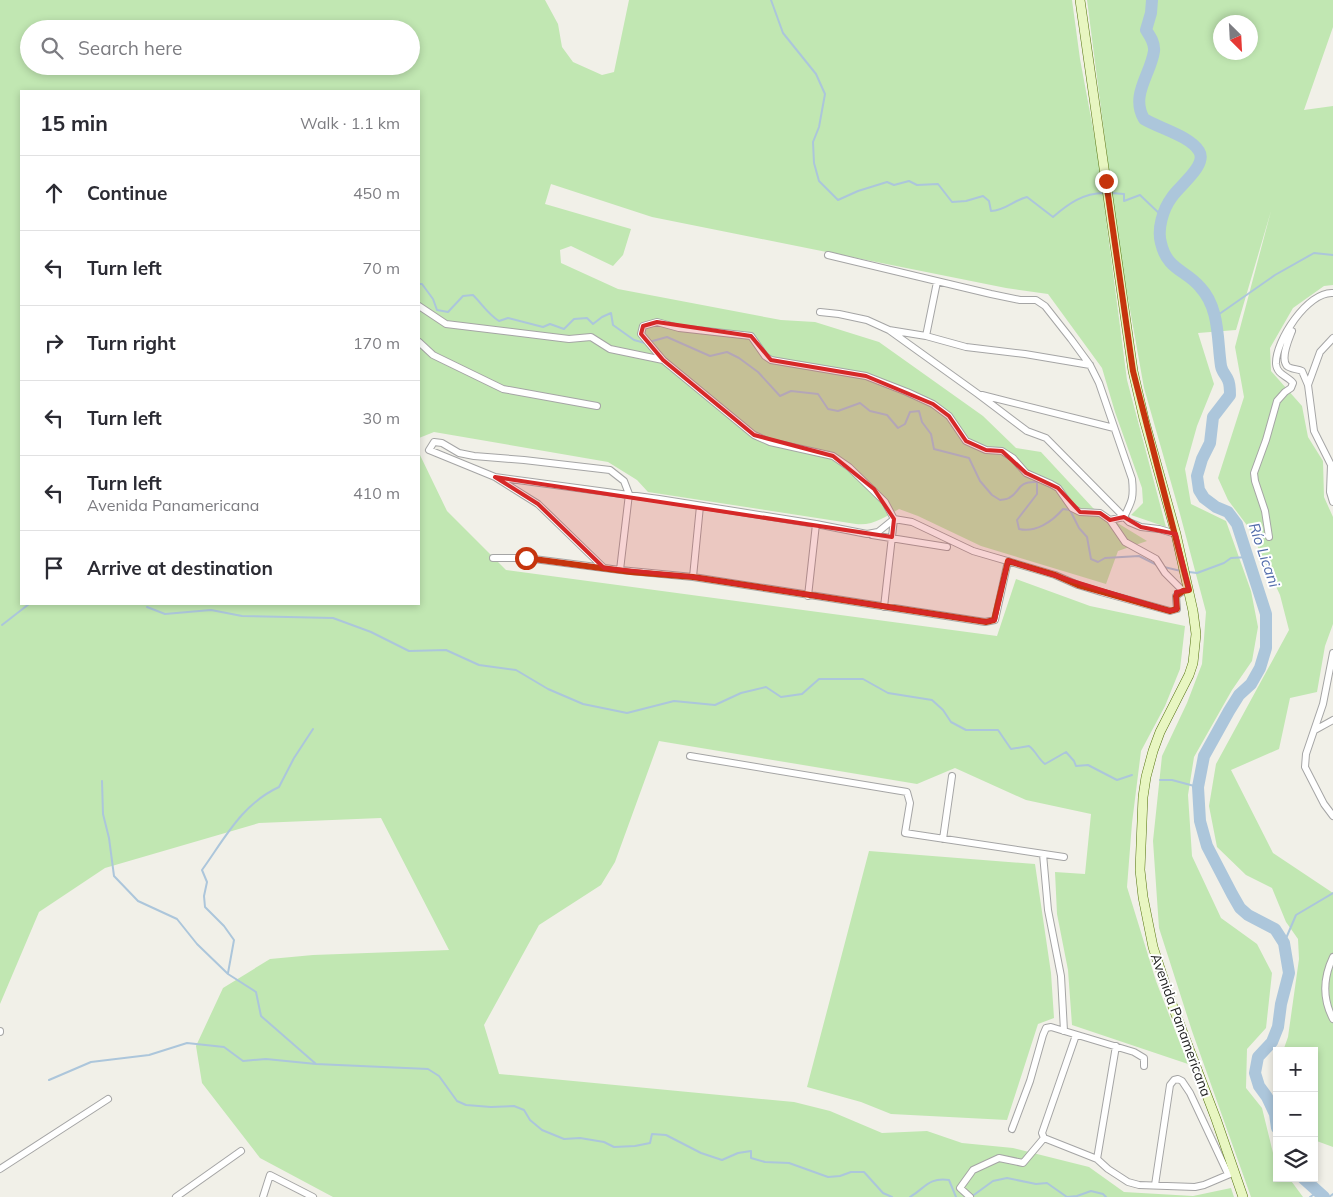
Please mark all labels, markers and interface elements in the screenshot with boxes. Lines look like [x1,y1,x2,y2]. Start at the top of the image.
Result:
north arrow [1213,15,1258,60]
search box [20,20,420,75]
icon: search [38,34,66,62]
text: Search here [78,36,182,60]
text: 15 min [40,110,108,136]
text: Walk · 1.1 km [300,113,400,133]
route end [1095,170,1118,193]
icon: ahead [40,179,68,207]
text: Continue [87,181,167,205]
text: 450 m [353,183,400,203]
icon: left [40,254,68,282]
text: Turn left [87,256,162,280]
text: 70 m [363,258,400,278]
icon: right [40,329,68,357]
text: Turn right [87,331,176,355]
text: 170 m [353,333,400,353]
icon: left [40,404,68,432]
text: Turn left [87,406,162,430]
text: 30 m [363,408,400,428]
text: Turn left [87,471,162,495]
icon: left [40,479,68,507]
text: 410 m [353,483,400,503]
text: Avenida Panamericana [87,495,259,515]
water label: Río Licani [1245,520,1284,590]
route start [515,547,538,570]
icon: arrive [40,554,68,582]
text: Arrive at destination [87,556,273,580]
street label: Avenida Panamericana [1147,951,1215,1099]
map controls [1273,1047,1318,1182]
button: + [1273,1047,1318,1092]
button: − [1273,1092,1318,1137]
button: layers [1273,1137,1318,1182]

